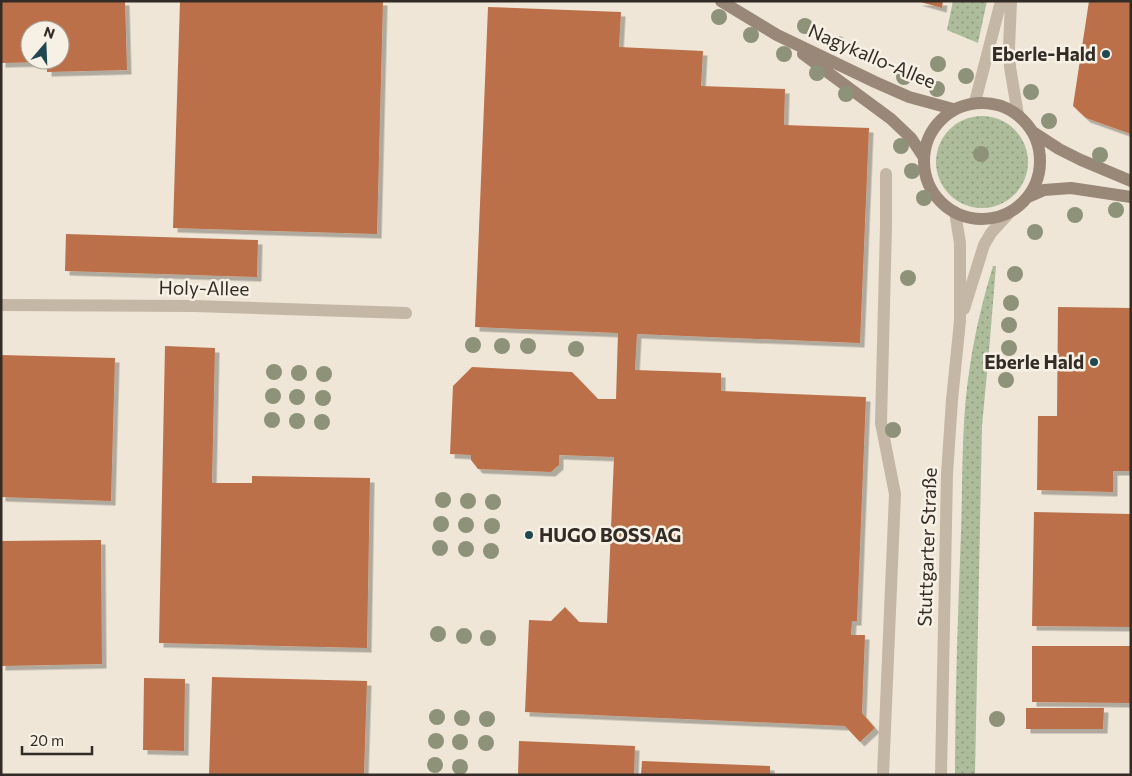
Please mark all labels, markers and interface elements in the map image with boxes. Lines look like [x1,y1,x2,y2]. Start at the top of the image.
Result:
street label: Nagykallo-Allee [805,18,939,93]
north arrow [20,20,70,70]
text: N [42,22,57,42]
place label: Eberle-Hald [992,42,1096,65]
marker: Eberle-Hald [1100,48,1112,60]
street label: Holy-Allee [158,275,250,300]
place label: Eberle Hald [984,350,1084,373]
marker: Eberle Hald [1088,356,1100,368]
street label: Stuttgarter Straße [912,467,941,627]
place label: HUGO BOSS AG [539,523,681,546]
marker: HUGO BOSS AG [523,529,535,541]
scale bar [22,724,92,756]
text: 20 m [30,731,64,749]

